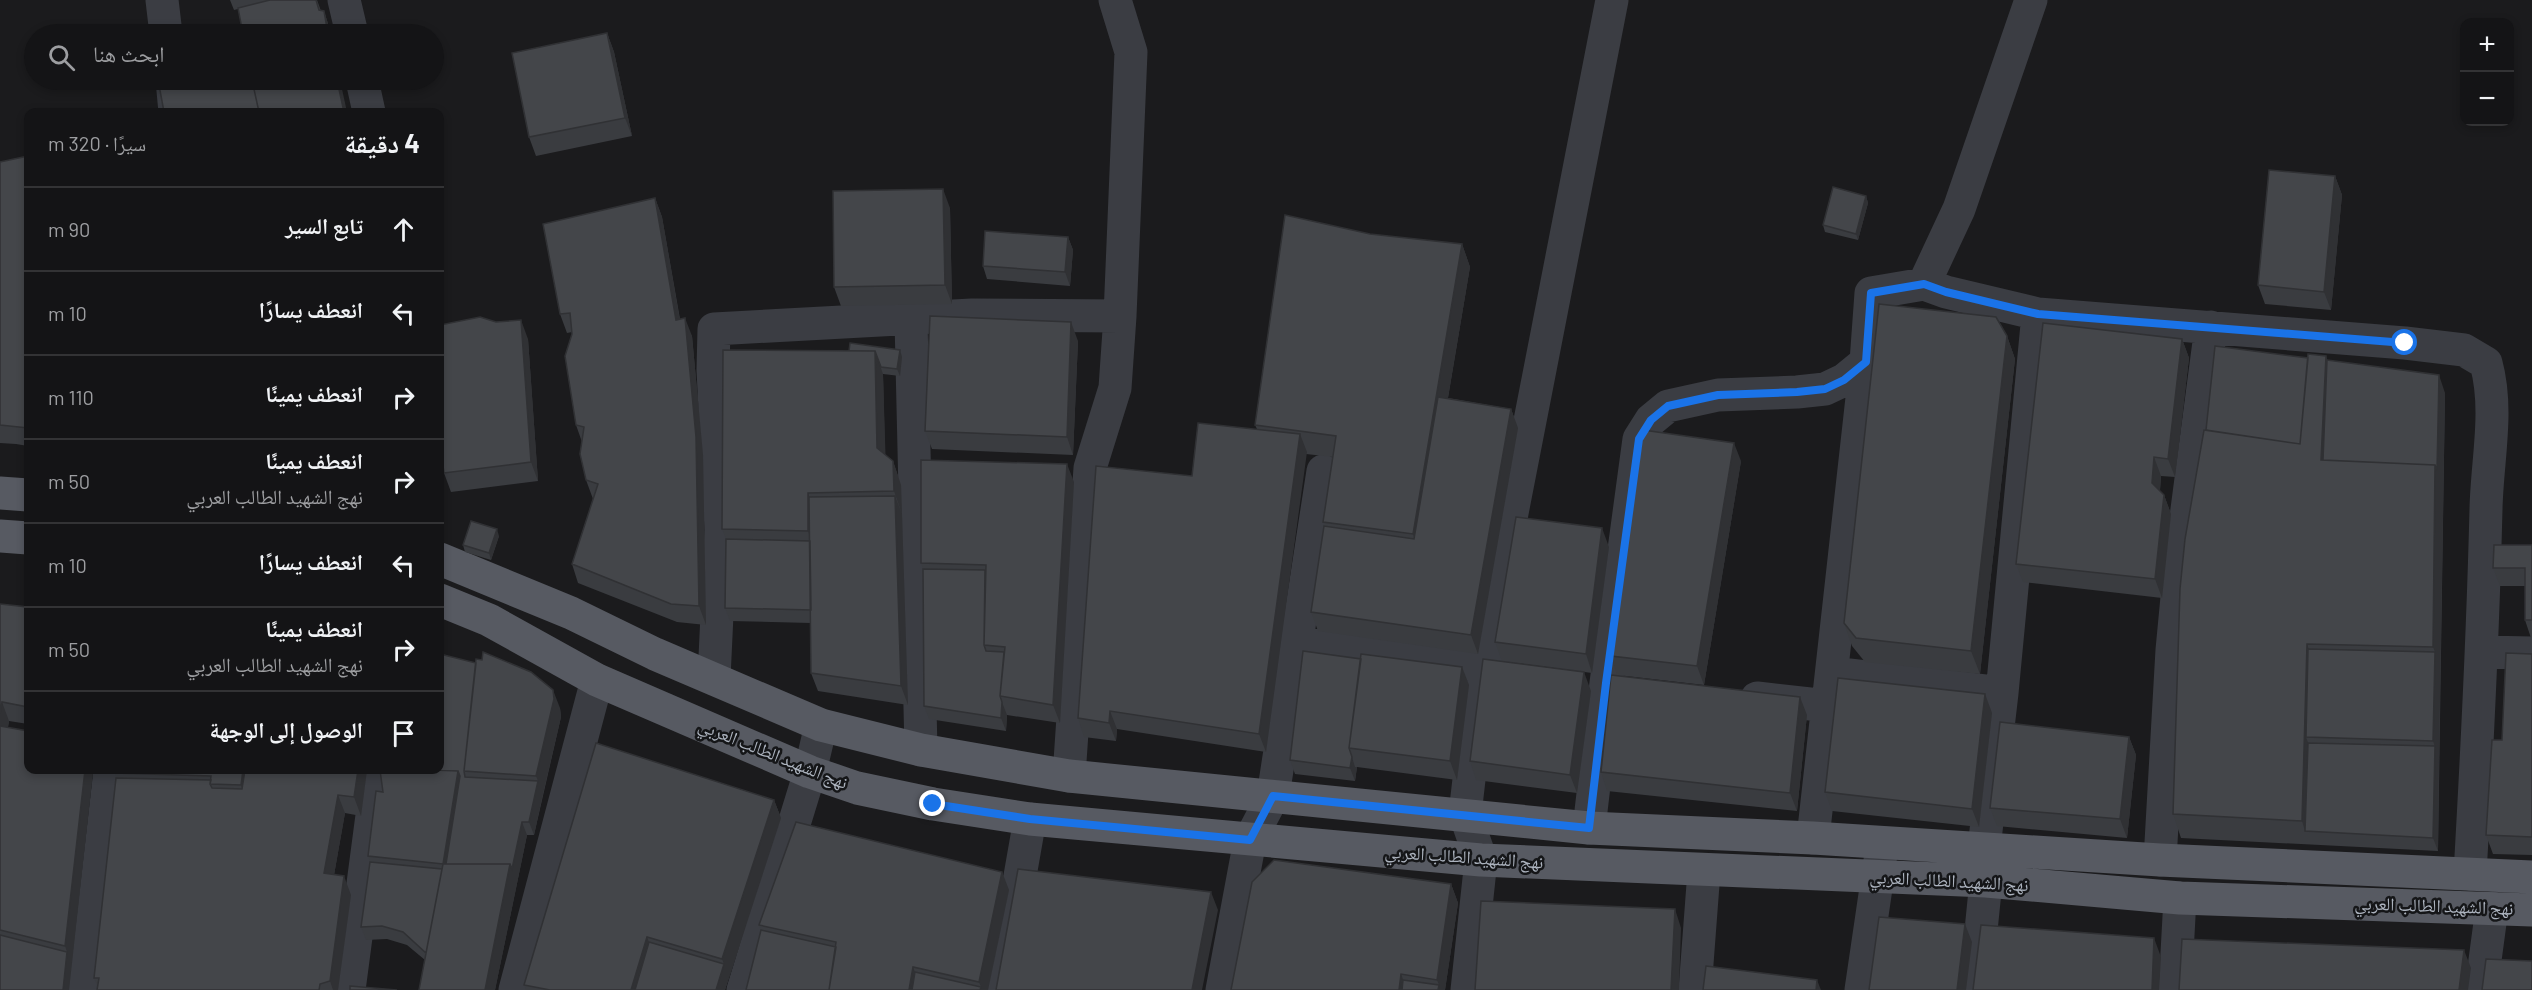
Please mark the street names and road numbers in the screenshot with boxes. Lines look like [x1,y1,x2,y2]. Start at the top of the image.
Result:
street label: نهج الشهيد الطالب العربي [694,713,851,797]
street label: نهج الشهيد الطالب العربي [1384,839,1544,877]
street label: نهج الشهيد الطالب العربي [1869,865,2029,900]
street label: نهج الشهيد الطالب العربي [2354,891,2514,923]

